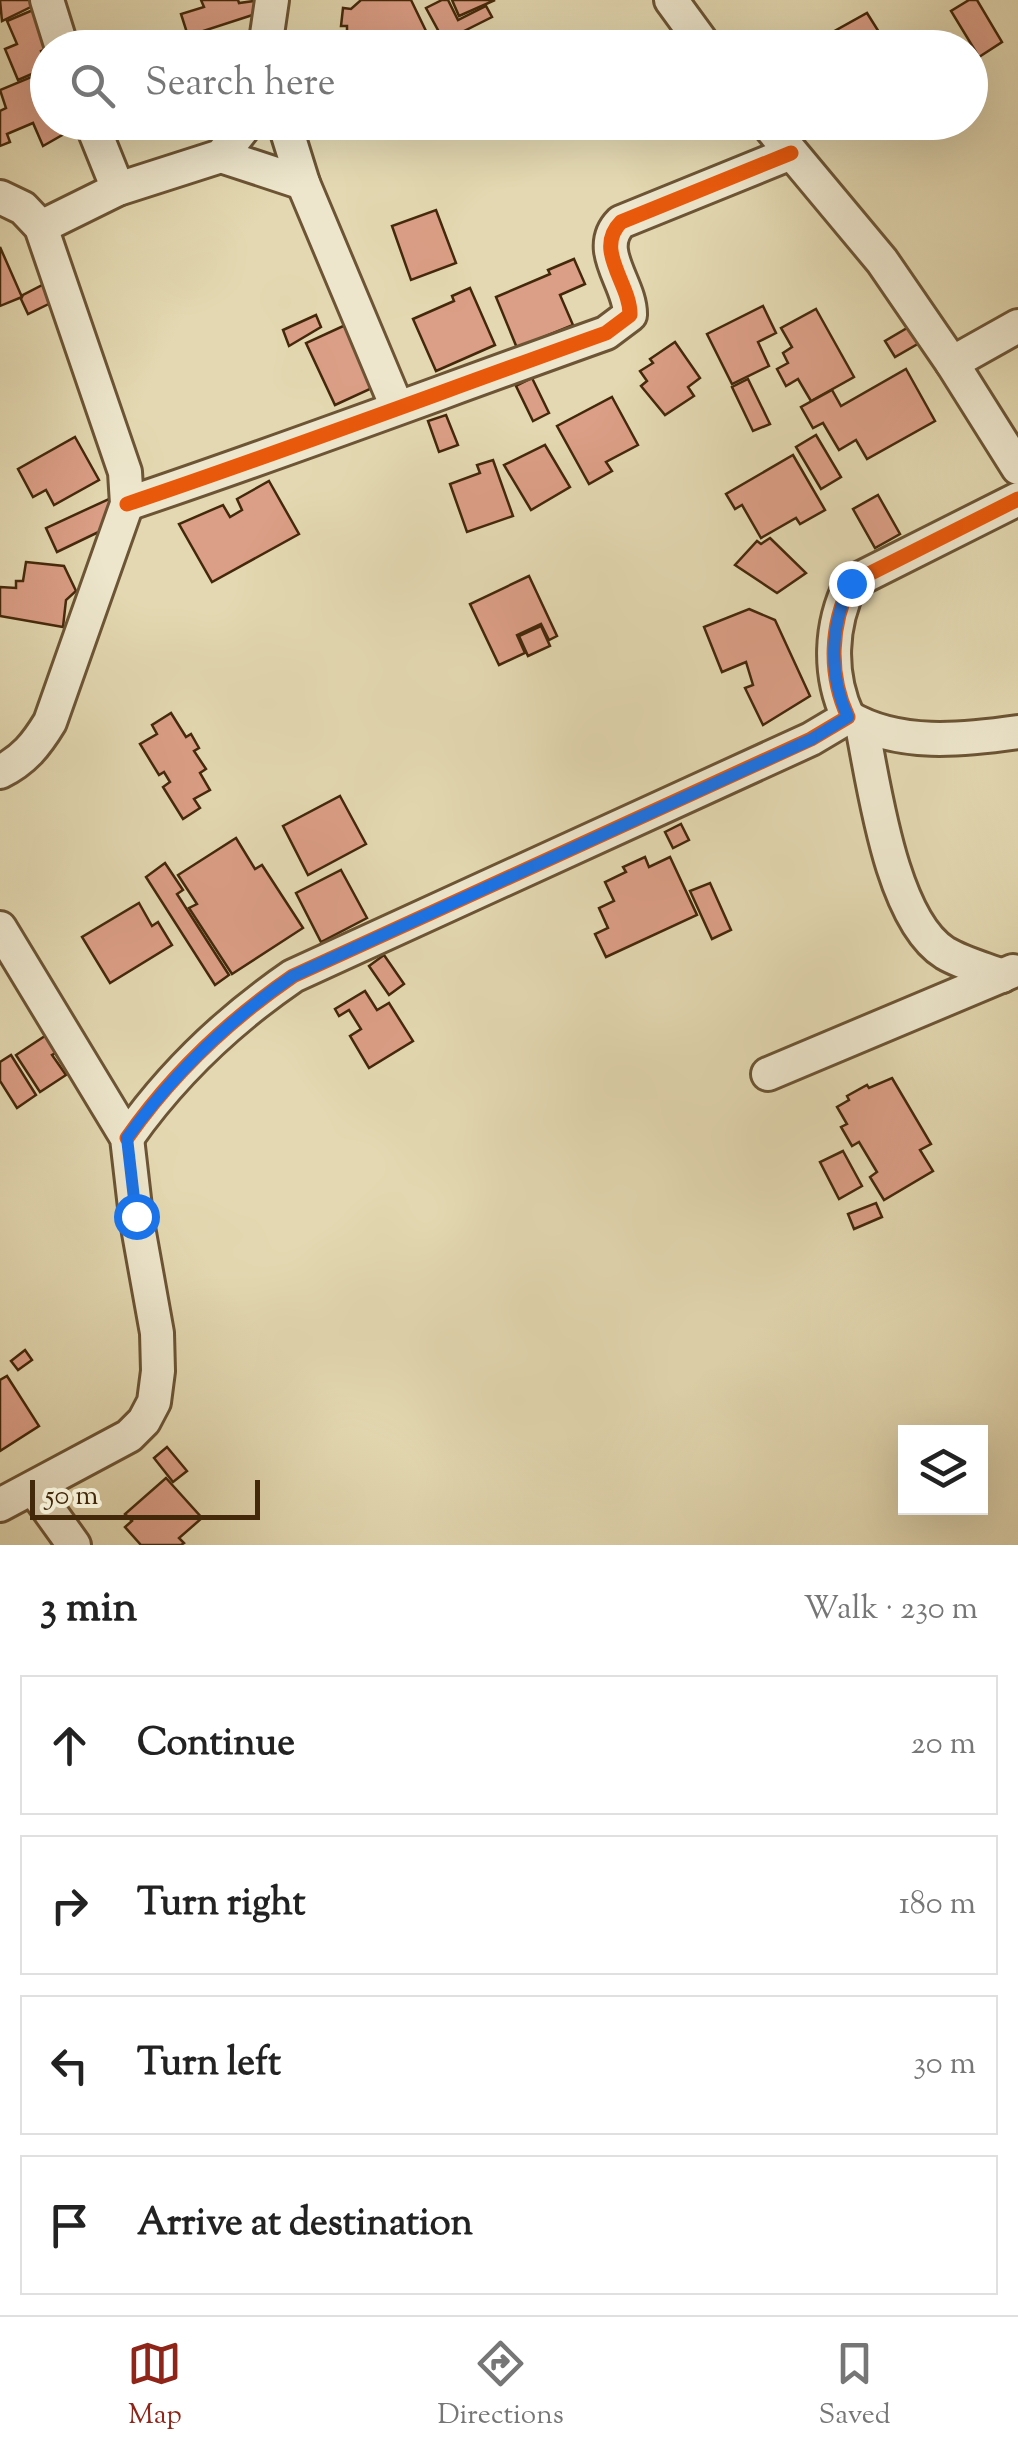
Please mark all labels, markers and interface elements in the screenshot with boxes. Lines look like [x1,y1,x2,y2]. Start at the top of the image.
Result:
search box [30,30,988,140]
icon: search [65,58,120,113]
text: Search here [145,58,336,112]
route end [829,561,875,607]
route start [114,1194,160,1240]
map controls [898,1425,988,1515]
button: layers [898,1425,988,1515]
scale bar [30,1475,260,1520]
text: 50 m [45,1477,99,1517]
text: 3 min [40,1580,137,1640]
text: Walk · 230 m [803,1587,978,1633]
icon: ahead [42,1718,97,1773]
text: Continue [137,1718,295,1772]
text: 20 m [911,1722,976,1768]
icon: right [42,1878,97,1933]
text: Turn right [137,1878,305,1932]
text: 180 m [899,1882,976,1928]
icon: left [42,2038,97,2093]
text: Turn left [137,2038,281,2092]
text: 30 m [913,2042,976,2088]
icon: arrive [42,2198,97,2253]
text: Arrive at destination [137,2198,473,2252]
tab: Map [127,2336,182,2436]
tab: Directions [437,2336,564,2436]
tab: Saved [819,2336,891,2436]

